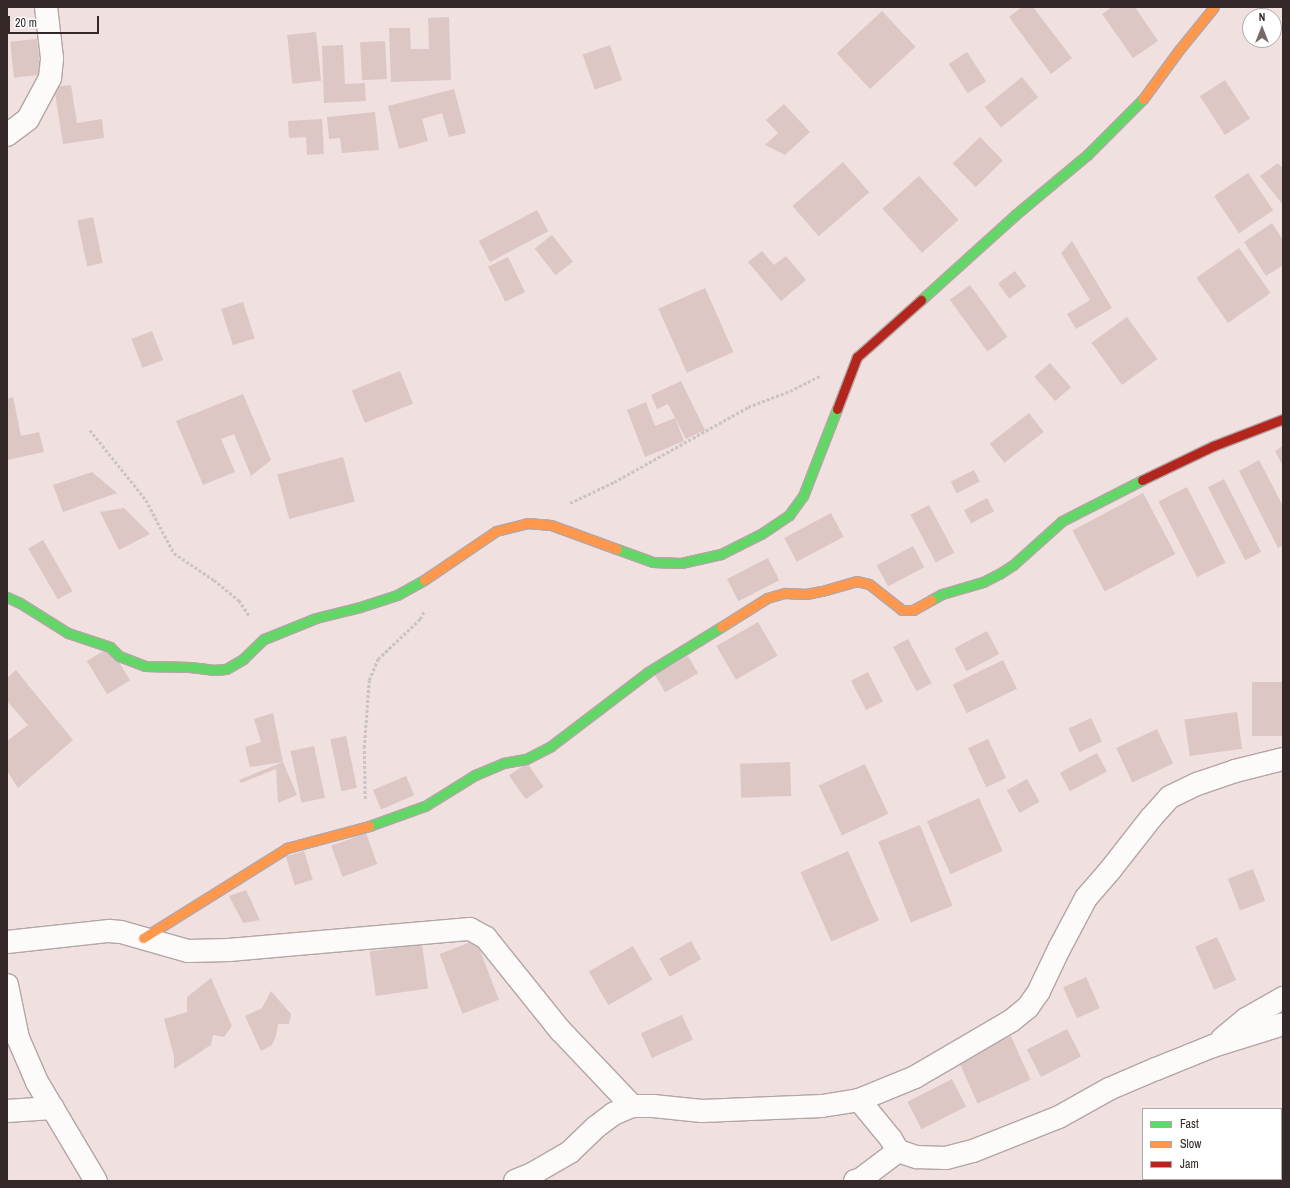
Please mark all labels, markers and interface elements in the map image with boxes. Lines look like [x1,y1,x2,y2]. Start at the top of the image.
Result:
scale bar [10,8,101,34]
north arrow [1242,8,1282,48]
text: N [1259,10,1265,24]
text: 20 m [15,15,37,31]
legend [1142,1108,1282,1180]
text: Fast [1180,1116,1199,1132]
text: Slow [1180,1136,1201,1152]
text: Jam [1180,1156,1199,1172]

